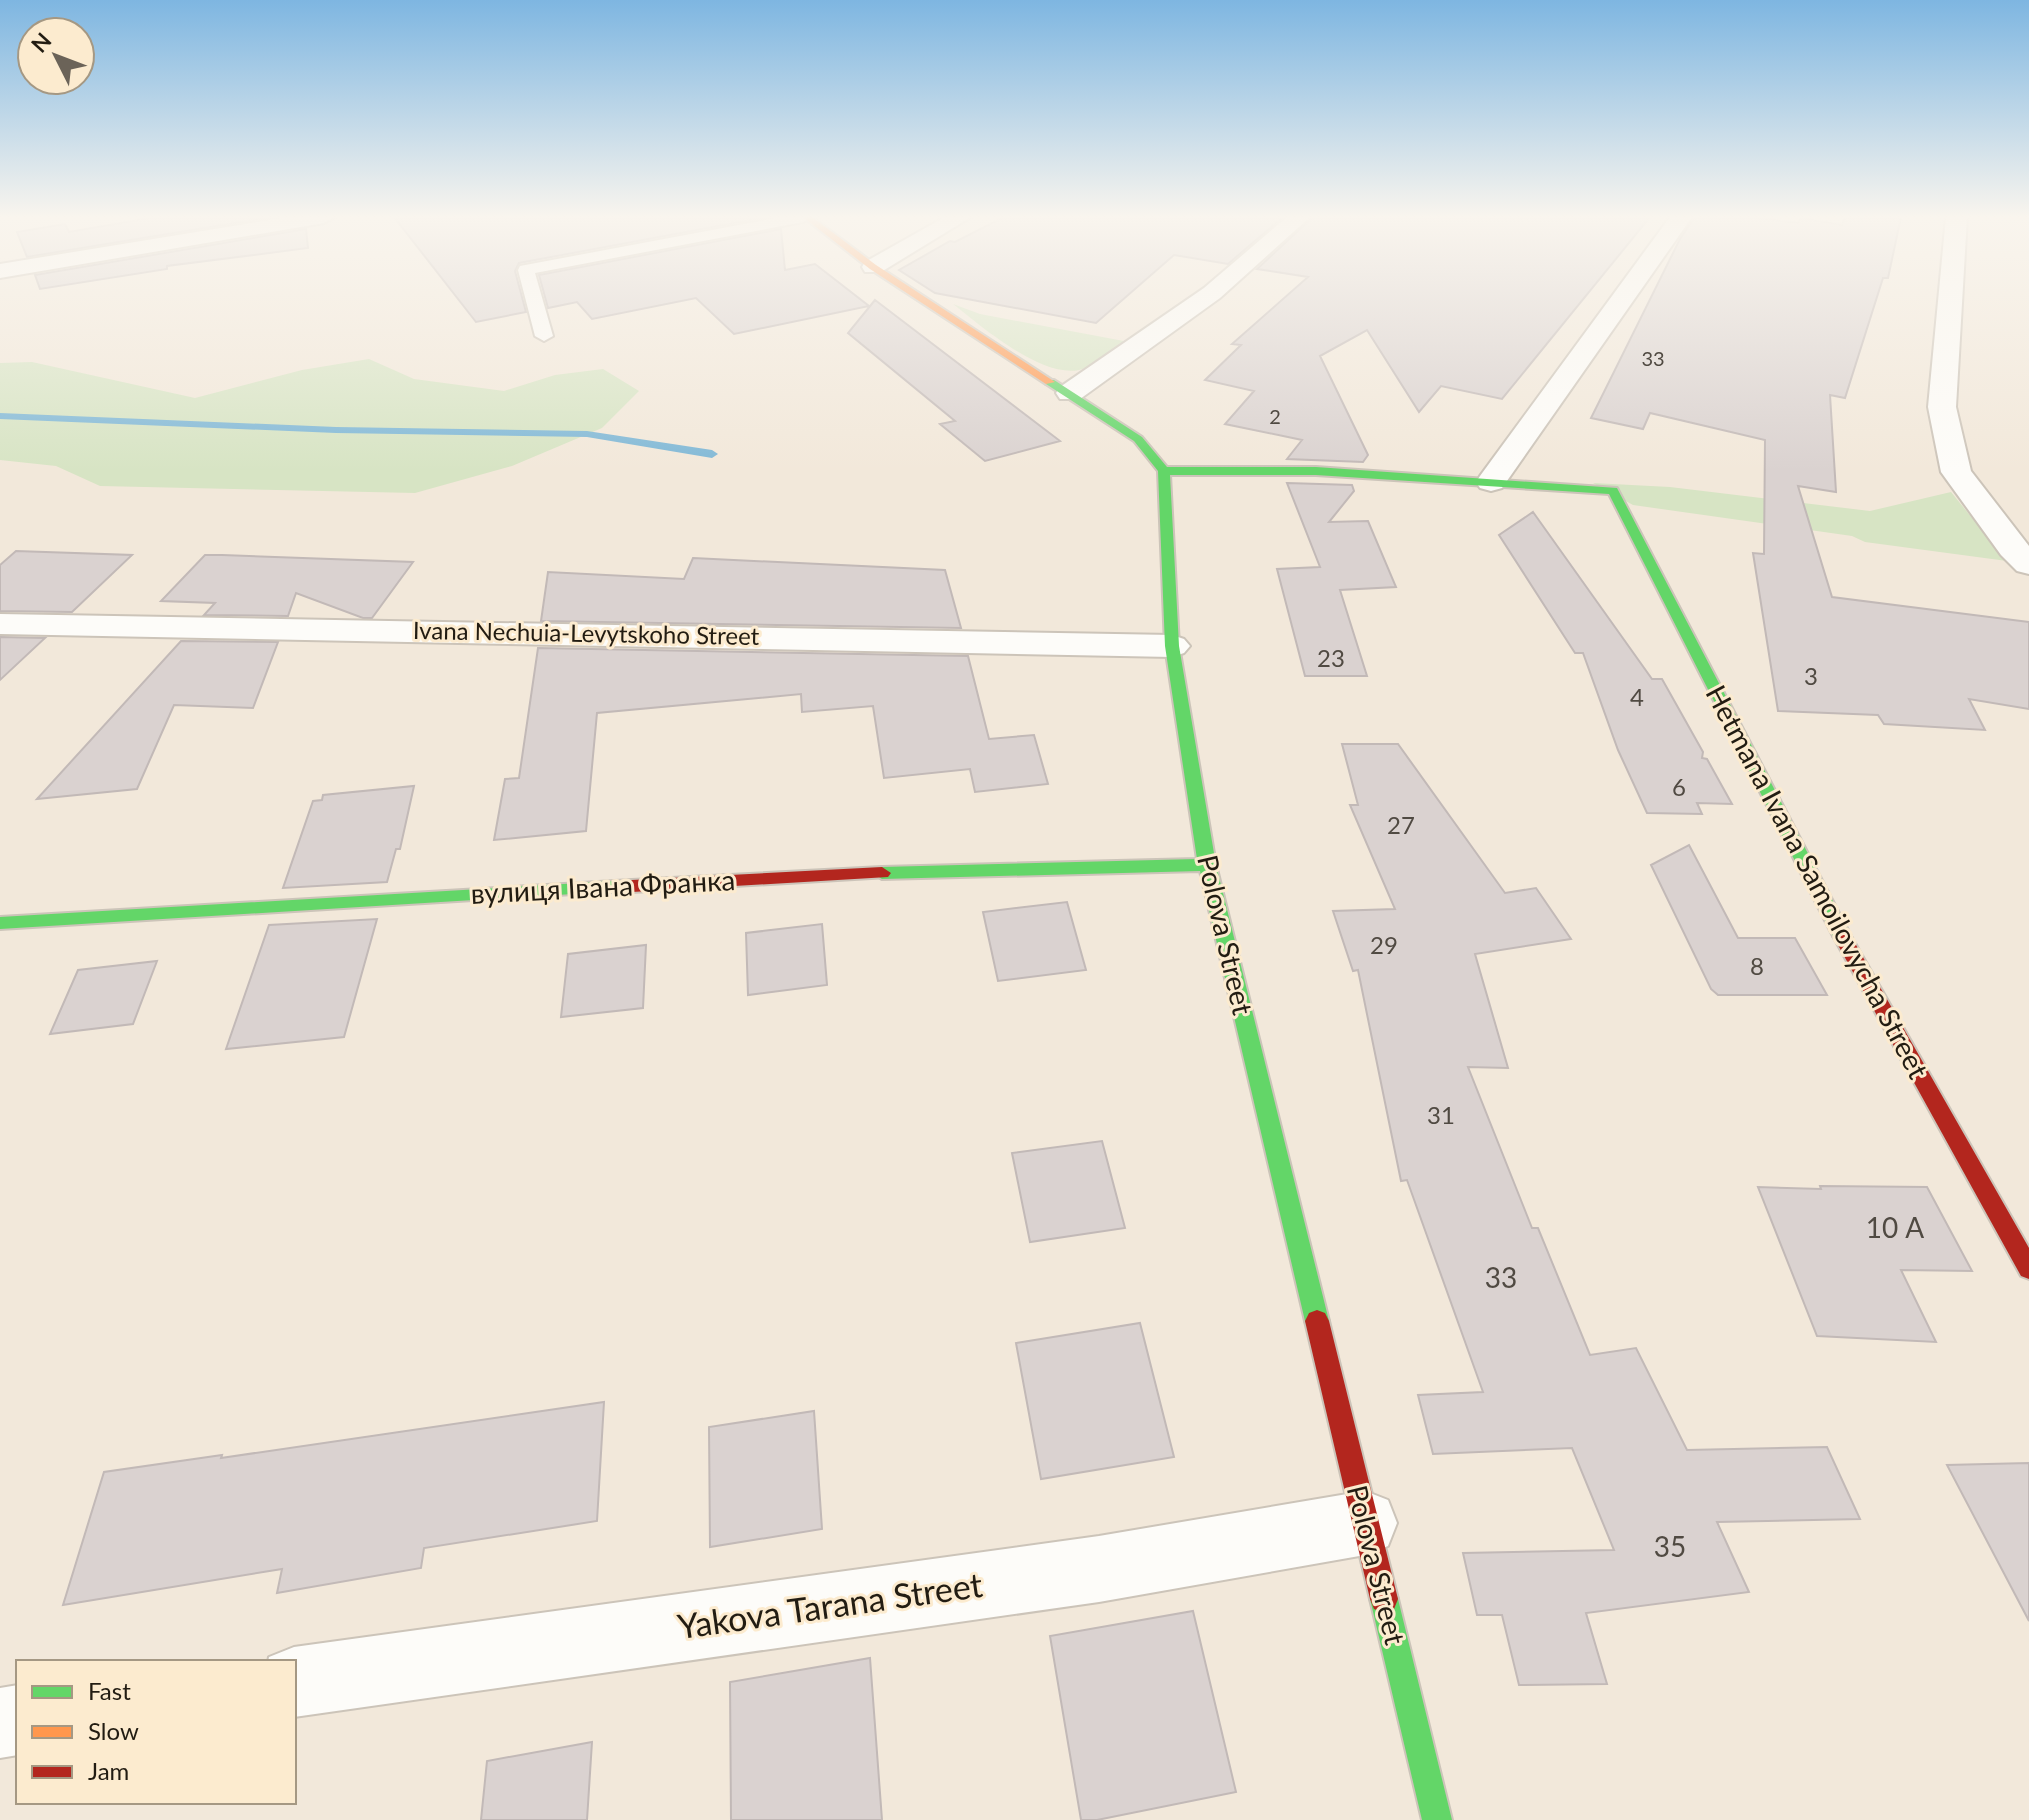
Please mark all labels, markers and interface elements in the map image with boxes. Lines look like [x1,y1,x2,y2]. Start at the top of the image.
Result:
north arrow [16,16,96,96]
text: N [25,27,56,58]
house number: 33 [1641,346,1665,370]
house number: 2 [1269,404,1281,428]
street label: Ivana Nechuia-Levytskoho Street [413,615,760,650]
house number: 23 [1317,643,1345,672]
house number: 3 [1804,661,1818,690]
street label: Hetmana Ivana Samoilovycha Street [1699,679,1936,1084]
house number: 4 [1630,682,1644,711]
house number: 6 [1672,772,1686,801]
house number: 27 [1387,810,1415,839]
street label: Polova Street [1191,852,1261,1018]
street label: вулиця Івана Франка [470,862,736,910]
house number: 29 [1370,930,1398,959]
house number: 8 [1750,951,1764,980]
house number: 31 [1427,1100,1455,1129]
house number: 10 А [1866,1210,1924,1244]
house number: 33 [1485,1260,1517,1294]
street label: Polova Street [1341,1482,1413,1648]
house number: 35 [1654,1529,1686,1563]
street label: Yakova Tarana Street [675,1563,985,1646]
legend [16,1660,296,1804]
text: Fast [88,1676,131,1705]
text: Slow [88,1716,139,1745]
text: Jam [88,1756,129,1785]

